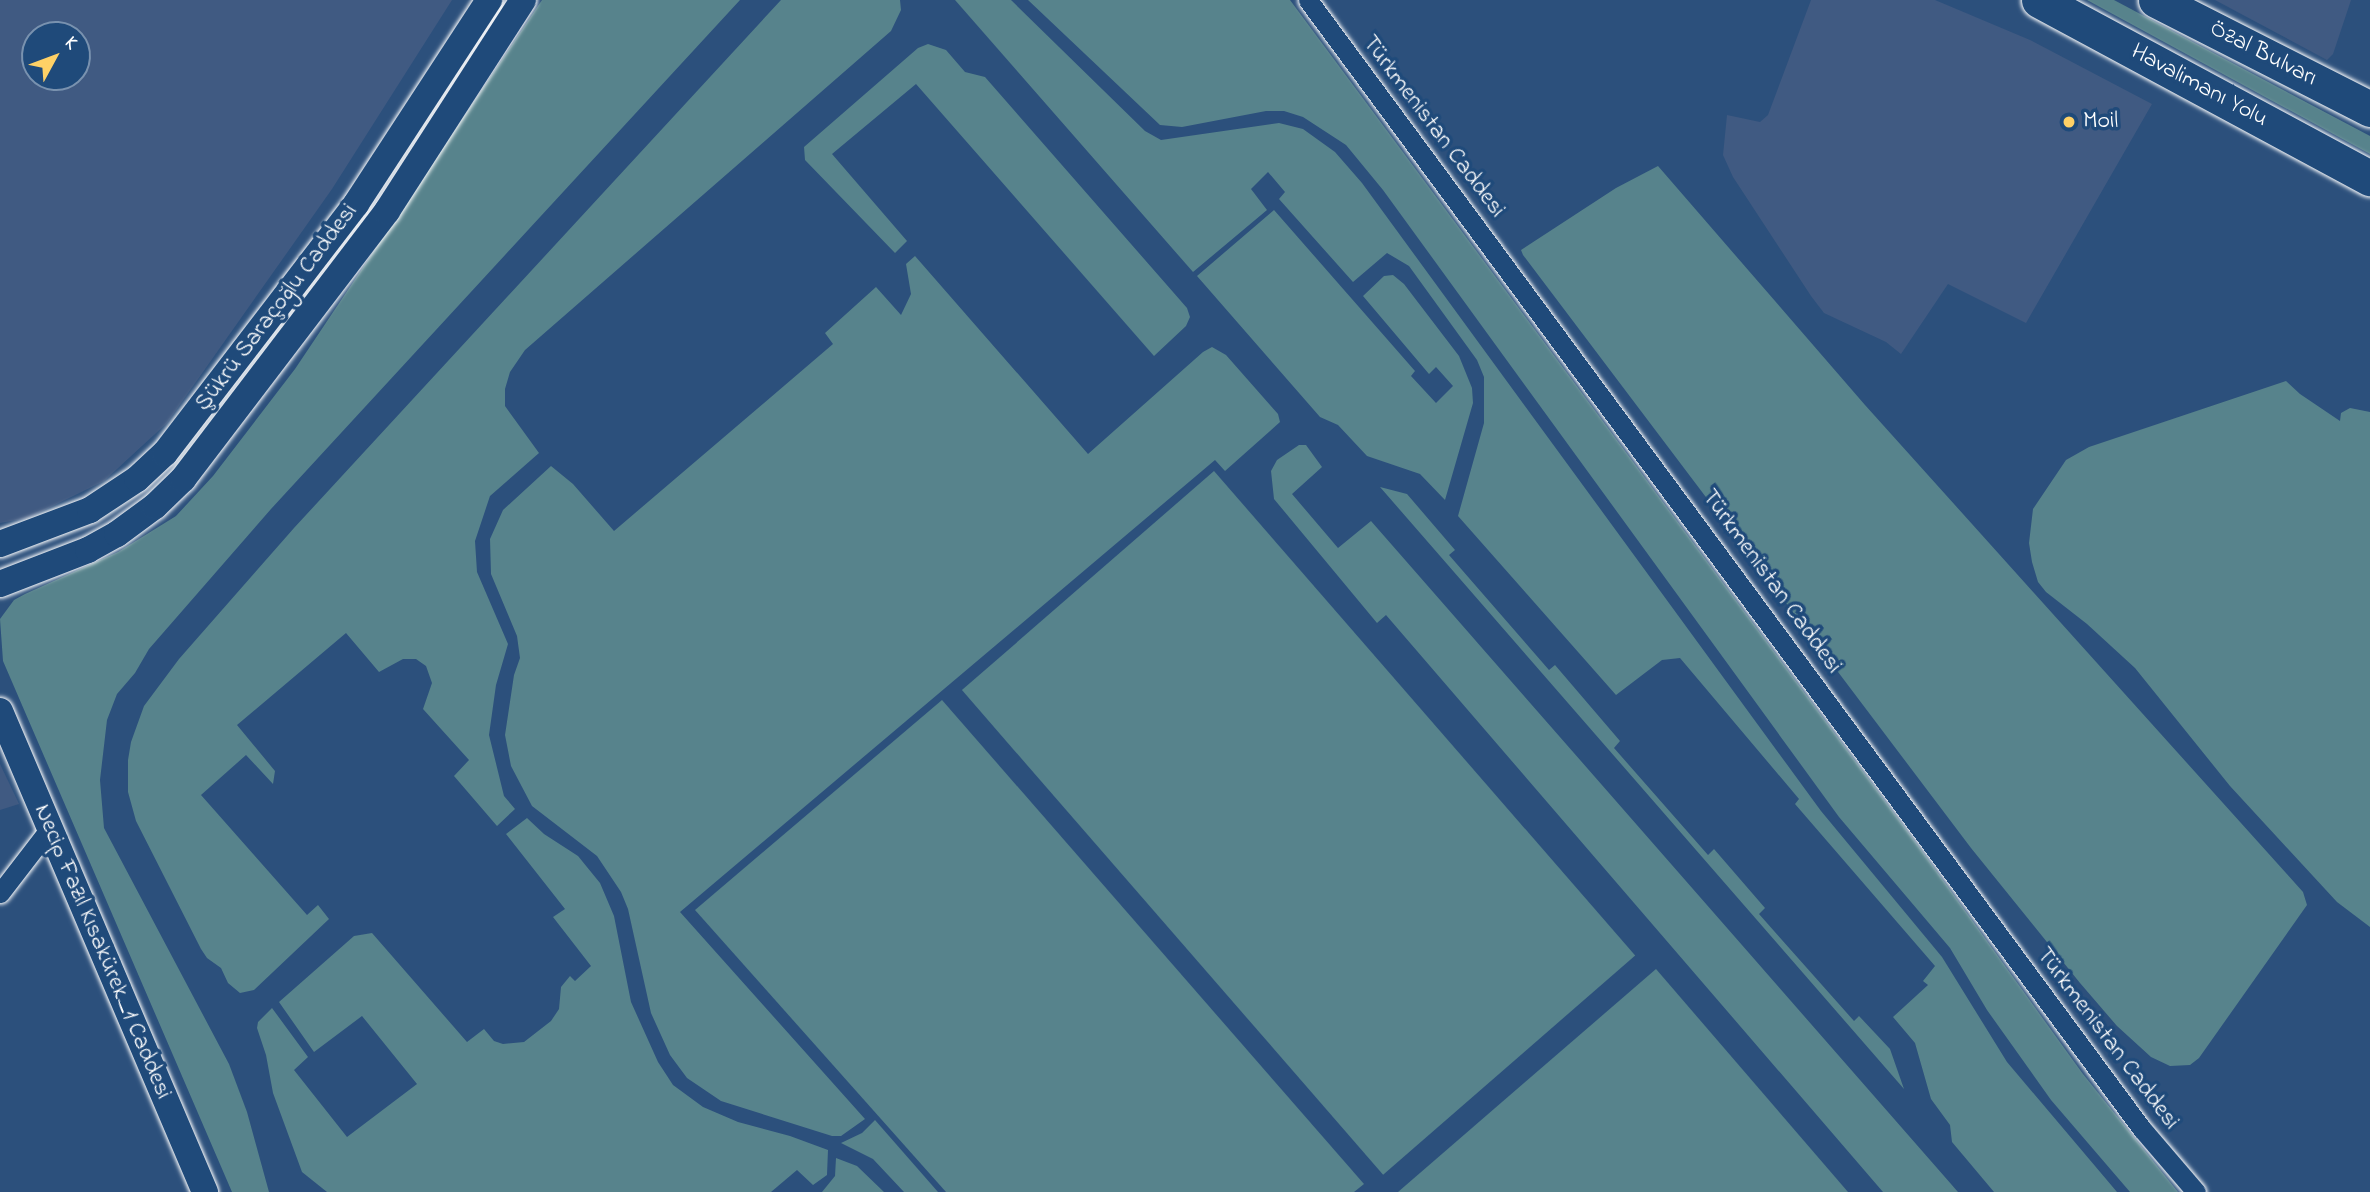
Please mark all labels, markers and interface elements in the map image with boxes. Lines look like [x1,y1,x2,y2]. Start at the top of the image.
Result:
street label: Özal Bulvarı [2204,15,2322,93]
north arrow [21,21,91,91]
street label: Türkmenistan Caddesi [1355,30,1511,224]
text: K [58,31,84,56]
street label: Havalimanı Yolu [2126,38,2272,134]
place label: Moil [2083,108,2118,136]
marker: Moil [2061,114,2077,130]
street label: Şükrü Saraçoğlu Caddesi [190,199,364,417]
street label: Türkmenistan Caddesi [1694,484,1848,680]
street label: Necip Fazıl Kısakürek_1 Caddesi [27,800,177,1104]
street label: Türkmenistan Caddesi [2029,942,2185,1136]

